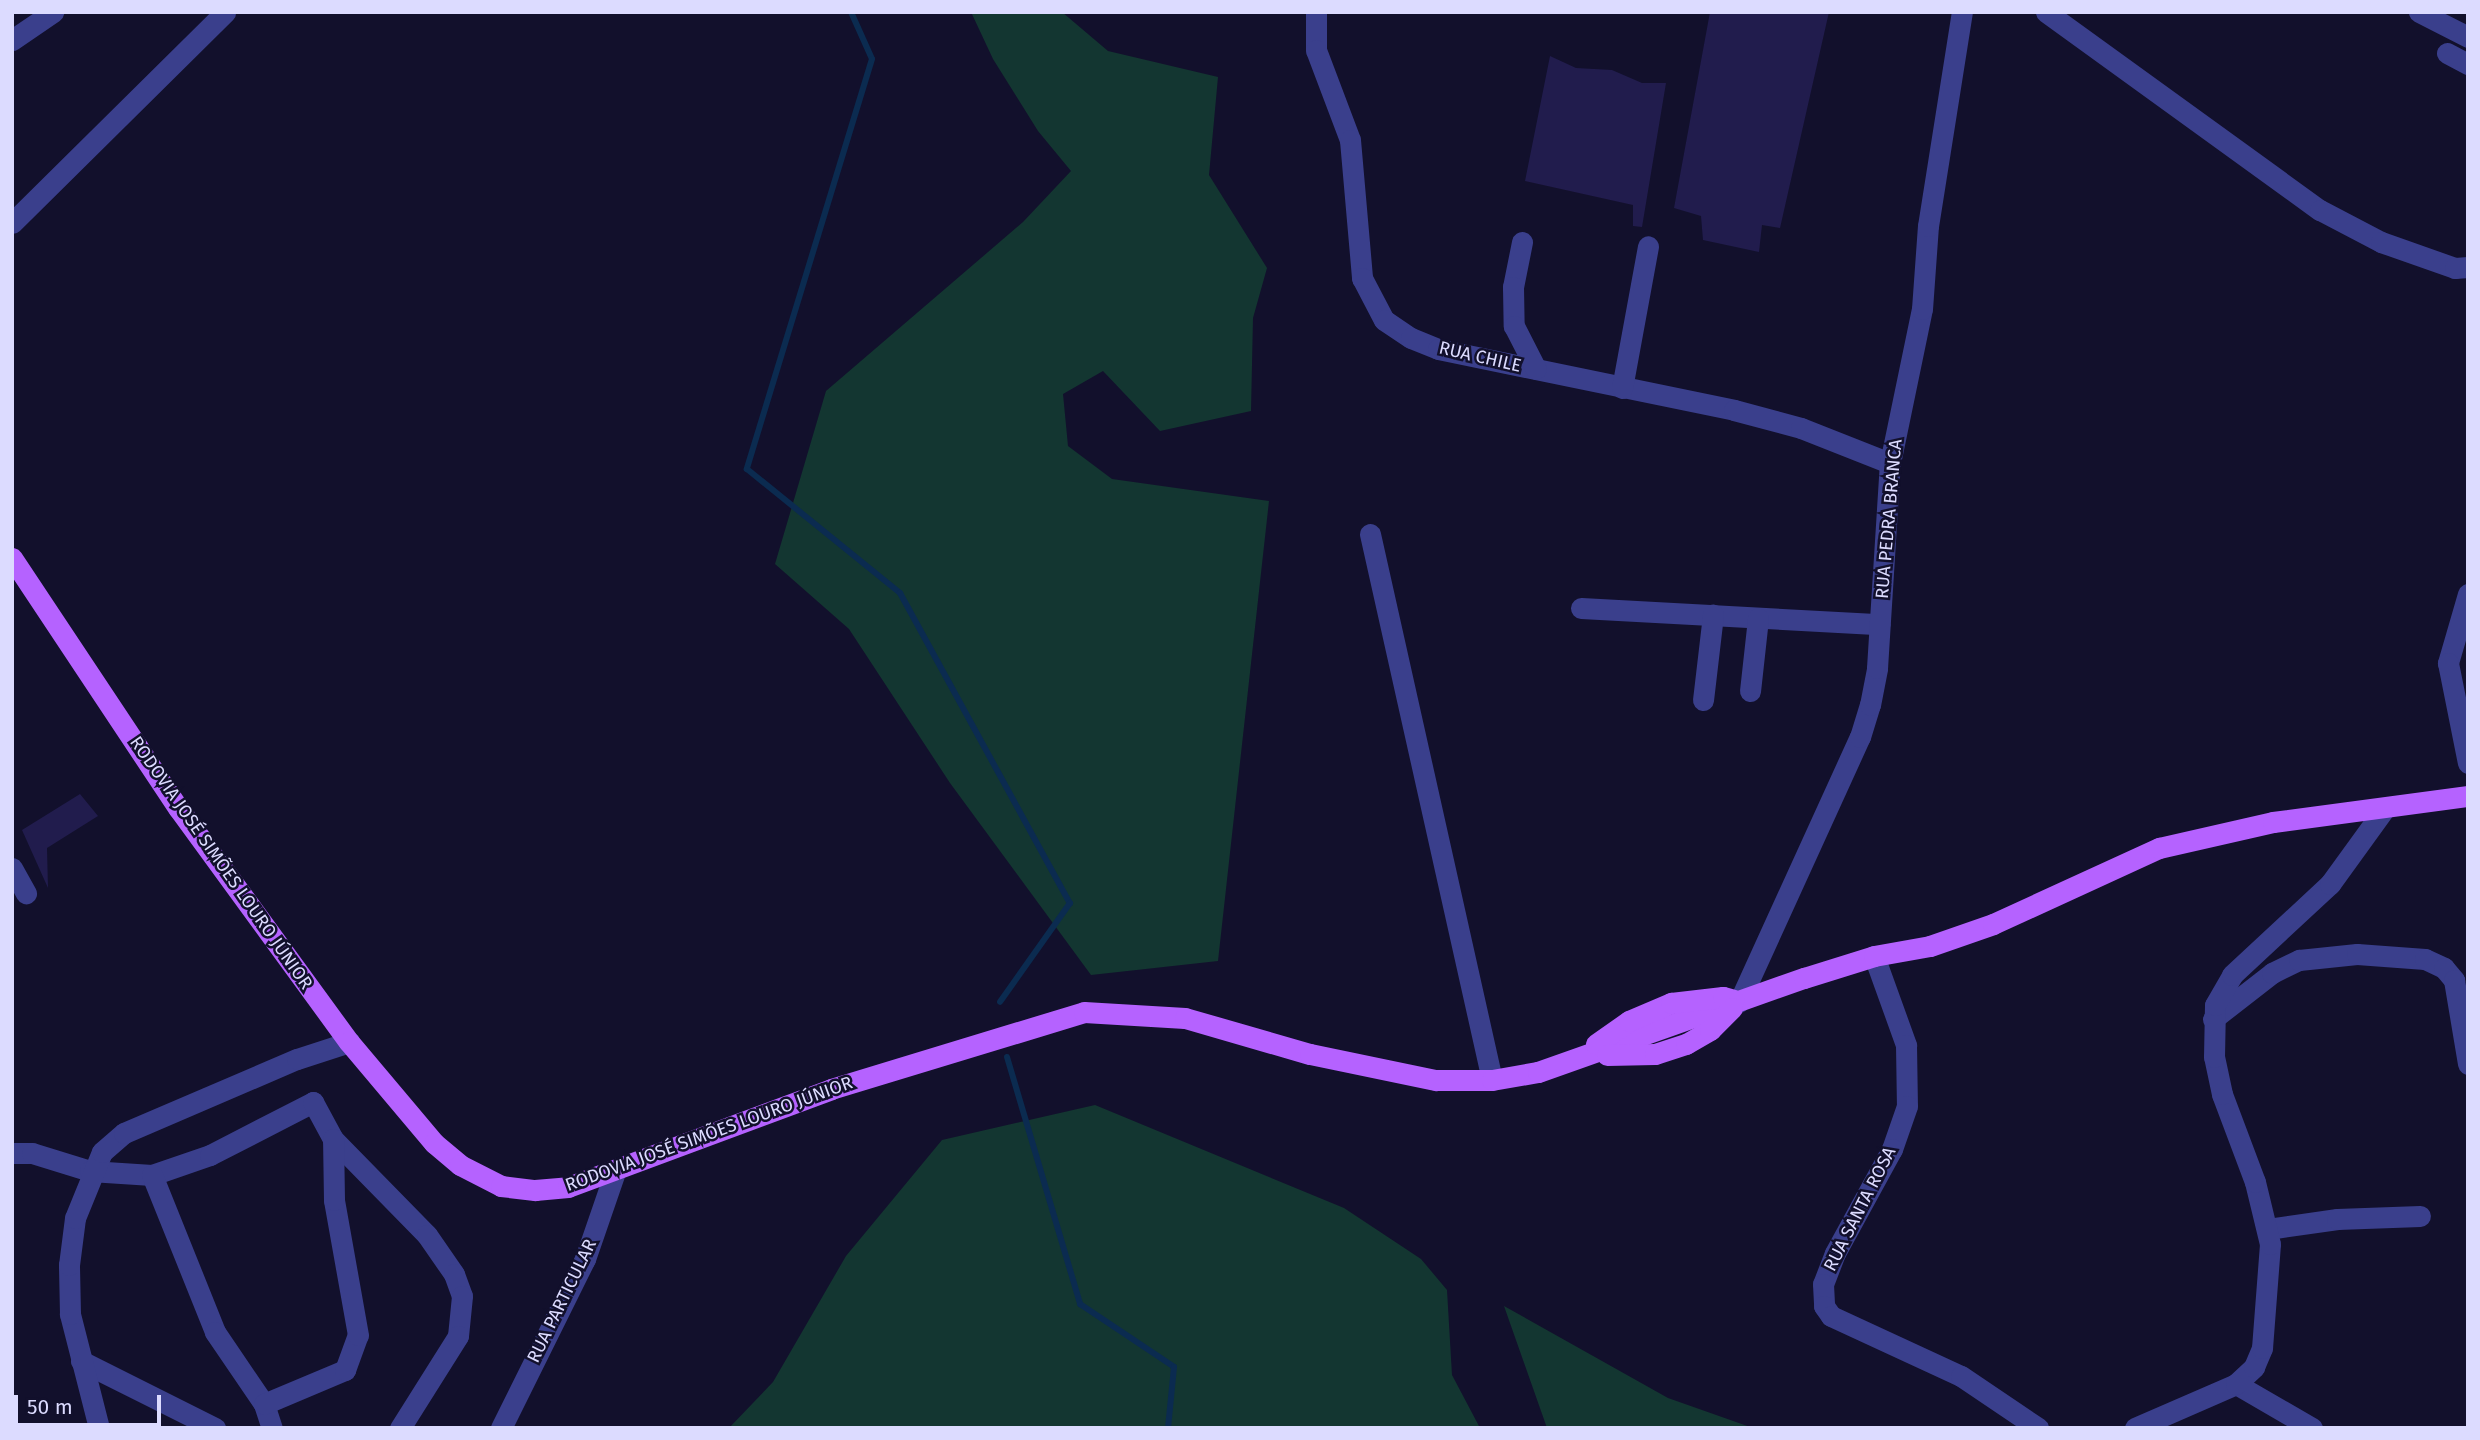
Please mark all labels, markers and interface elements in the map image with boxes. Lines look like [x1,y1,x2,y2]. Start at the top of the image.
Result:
street label: RUA CHILE [1437,337,1523,377]
street label: RUA PEDRA BRANCA [1871,438,1907,600]
street label: RODOVIA JOSÉ SIMÕES LOURO JÚNIOR [125,732,317,994]
street label: RODOVIA JOSÉ SIMÕES LOURO JÚNIOR [562,1072,856,1196]
street label: RUA SANTA ROSA [1819,1143,1901,1275]
street label: RUA PARTICULAR [523,1236,601,1366]
scale bar [18,1380,164,1424]
text: 50 m [27,1394,73,1420]

